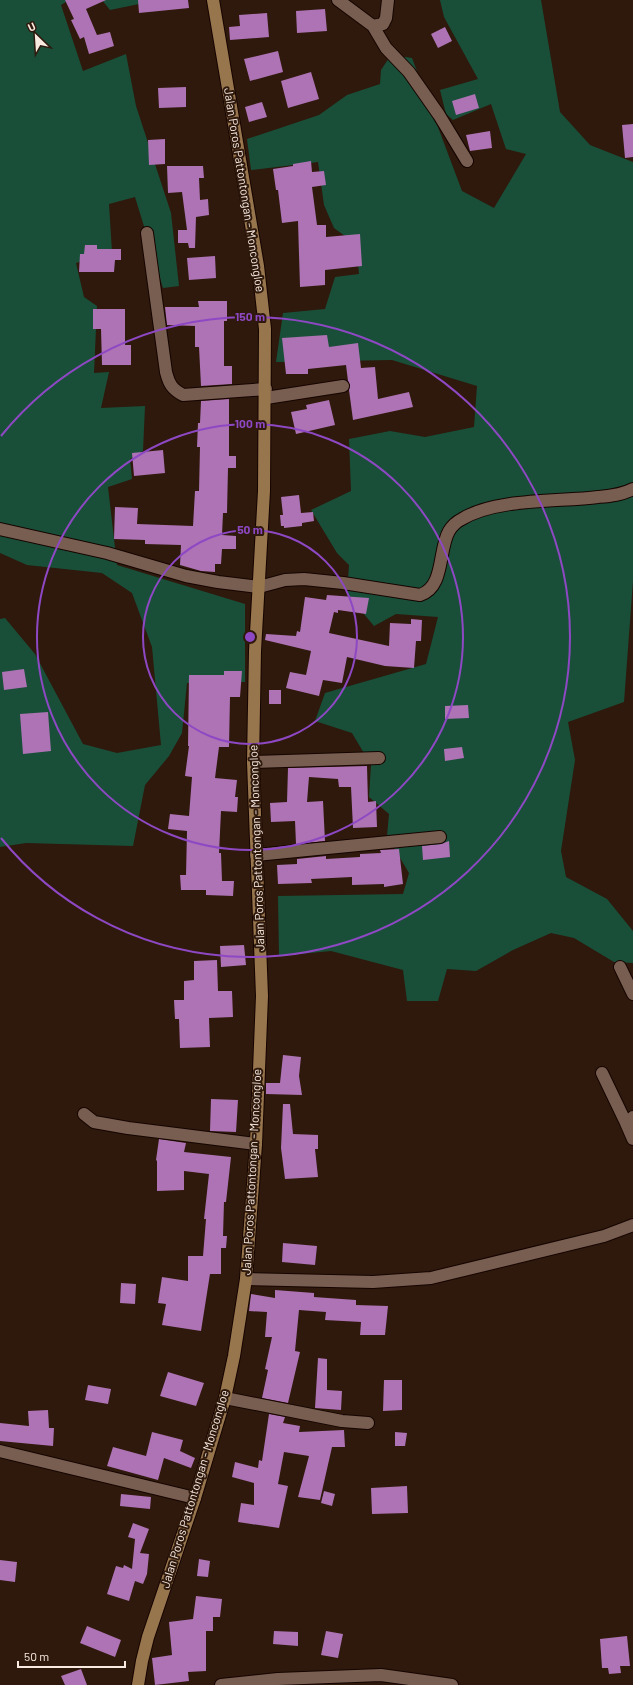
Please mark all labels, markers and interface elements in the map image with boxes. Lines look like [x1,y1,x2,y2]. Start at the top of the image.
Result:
north arrow [16,16,56,56]
text: U [26,19,38,34]
street label: Jalan Poros Pattontongan - Moncongloe [222,87,268,293]
text: 150 m [235,309,265,323]
text: 100 m [235,416,265,430]
text: 50 m [237,522,263,536]
centre of rings [243,630,257,644]
street label: Jalan Poros Pattontongan - Moncongloe [245,745,267,951]
street label: Jalan Poros Pattontongan - Moncongloe [239,1068,263,1275]
street label: Jalan Poros Pattontongan - Moncongloe [157,1388,231,1590]
scale bar [18,1643,125,1669]
text: 50 m [24,1649,49,1663]

